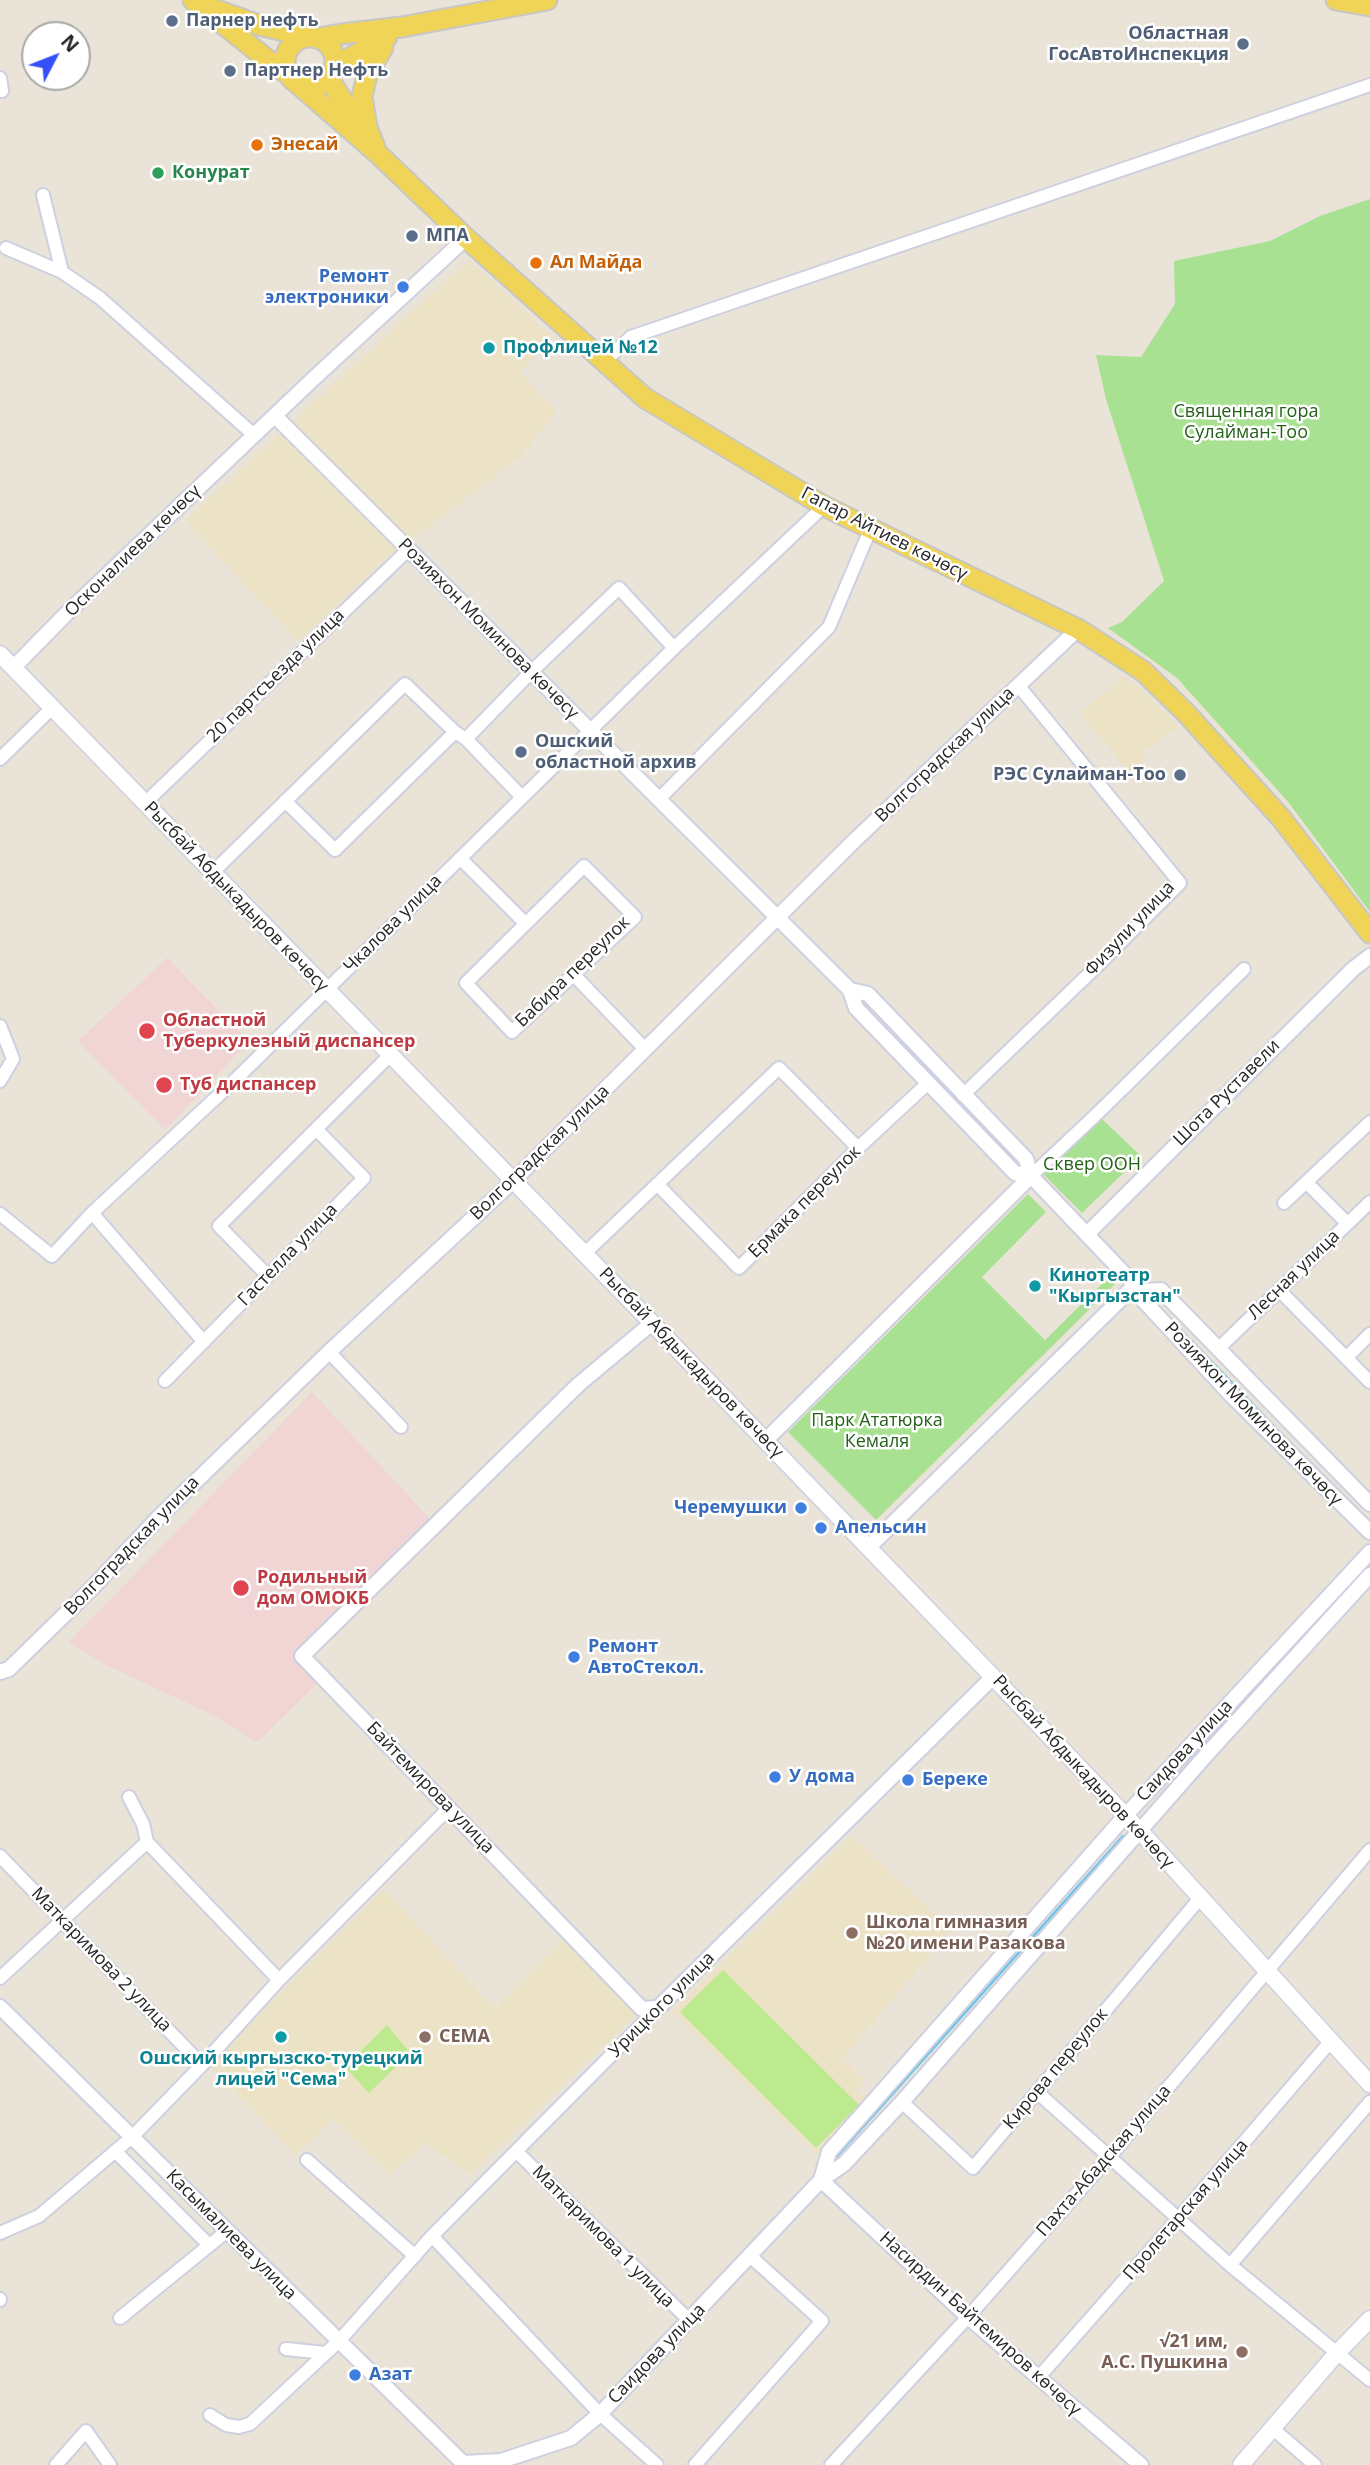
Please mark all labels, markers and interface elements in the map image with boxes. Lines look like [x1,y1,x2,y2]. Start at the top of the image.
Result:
place label: Парнер нефть [186,10,319,32]
marker: Парнер нефть [164,13,180,29]
north arrow [21,21,91,91]
place label: Областная ГосАвтоИнспекция [1048,23,1229,66]
text: N [55,29,85,58]
marker: Областная ГосАвтоИнспекция [1235,36,1251,52]
place label: Партнер Нефть [244,60,388,82]
marker: Партнер Нефть [222,63,238,79]
place label: Энесай [271,134,339,156]
marker: Энесай [249,137,265,153]
place label: Конурат [172,162,250,184]
marker: Конурат [150,165,166,181]
place label: МПА [426,225,469,247]
marker: МПА [404,228,420,244]
place label: Ал Майда [550,252,642,274]
marker: Ал Майда [528,255,544,271]
place label: Ремонт электроники [265,266,389,308]
marker: Ремонт электроники [395,279,411,295]
place label: Профлицей №12 [503,337,658,359]
marker: Профлицей №12 [481,340,497,356]
park label: Священная гора Сулайман-Тоо [1174,401,1318,444]
street label: Осконалиева көчөсү [61,481,205,621]
street label: Гапар Айтиев көчөсү [797,483,971,585]
street label: Розияхон Моминова көчөсү [393,534,583,724]
street label: 20 партсъезда улица [203,605,349,747]
street label: Волгоградская улица [871,683,1019,827]
place label: Ошский областной архив [535,731,697,774]
marker: Ошский областной архив [513,744,529,760]
place label: РЭС Сулайман-Тоо [993,764,1166,786]
marker: РЭС Сулайман-Тоо [1172,767,1188,783]
street label: Рысбай Абдыкадыров көчөсү [139,797,333,997]
street label: Чкалова улица [339,870,447,978]
street label: Физули улица [1081,877,1179,981]
street label: Бабира переулок [511,912,635,1032]
place label: Областной Туберкулезный диспансер [163,1010,415,1052]
marker: Областной Туберкулезный диспансер [137,1021,157,1041]
street label: Шота Руставели [1169,1035,1285,1151]
place label: Туб диспансер [180,1074,317,1096]
marker: Туб диспансер [154,1075,174,1095]
street label: Волгоградская улица [466,1081,614,1225]
street label: Ермака переулок [744,1141,866,1263]
park label: Сквер ООН [1043,1154,1141,1176]
street label: Гастелла улица [234,1199,342,1311]
street label: Лесная улица [1244,1226,1344,1324]
street label: Рысбай Абдыкадыров көчөсү [594,1263,788,1463]
place label: Кинотеатр "Кыргызстан" [1049,1265,1181,1308]
marker: Кинотеатр "Кыргызстан" [1027,1278,1043,1294]
street label: Розияхон Моминова көчөсү [1160,1318,1346,1510]
park label: Парк Ататюрка Кемаля [811,1410,943,1452]
street label: Волгоградская улица [60,1472,204,1620]
place label: Черемушки [674,1497,787,1519]
marker: Черемушки [793,1500,809,1516]
place label: Апельсин [835,1517,927,1539]
marker: Апельсин [813,1520,829,1536]
place label: Родильный дом ОМОКБ [257,1567,369,1610]
marker: Родильный дом ОМОКБ [231,1578,251,1598]
place label: Ремонт АвтоСтекол. [588,1636,704,1678]
marker: Ремонт АвтоСтекол. [566,1649,582,1665]
street label: Рысбай Абдыкадыров көчөсү [988,1671,1178,1873]
street label: Саидова улица [1132,1696,1238,1806]
street label: Байтемирова улица [362,1718,498,1858]
place label: У дома [789,1766,855,1788]
marker: У дома [767,1769,783,1785]
place label: Береке [922,1769,988,1791]
marker: Береке [900,1772,916,1788]
street label: Маткаримова 2 улица [26,1883,176,2037]
place label: Школа гимназия №20 имени Разакова [866,1912,1066,1954]
marker: Школа гимназия №20 имени Разакова [844,1925,860,1941]
street label: Урицкого улица [605,1948,719,2062]
street label: Кирова переулок [999,2004,1113,2134]
place label: СЕМА [439,2026,490,2048]
marker: Ошский кыргызско-турецкий лицей "Сема" [273,2029,289,2045]
marker: СЕМА [417,2029,433,2045]
place label: Ошский кыргызско-турецкий лицей "Сема" [139,2048,423,2090]
street label: Пахта-Абадская улица [1032,2081,1176,2241]
street label: Пролетарская улица [1119,2135,1253,2285]
street label: Маткаримова 1 улица [527,2161,679,2313]
street label: Касымалиева улица [161,2165,301,2305]
street label: Насирдин Байтемиров көчөсү [875,2228,1085,2420]
street label: Саидова улица [604,2299,710,2409]
place label: √21 им, А.С. Пушкина [1101,2331,1228,2374]
marker: √21 им, А.С. Пушкина [1234,2344,1250,2360]
place label: Азат [369,2364,412,2386]
marker: Азат [347,2367,363,2383]

